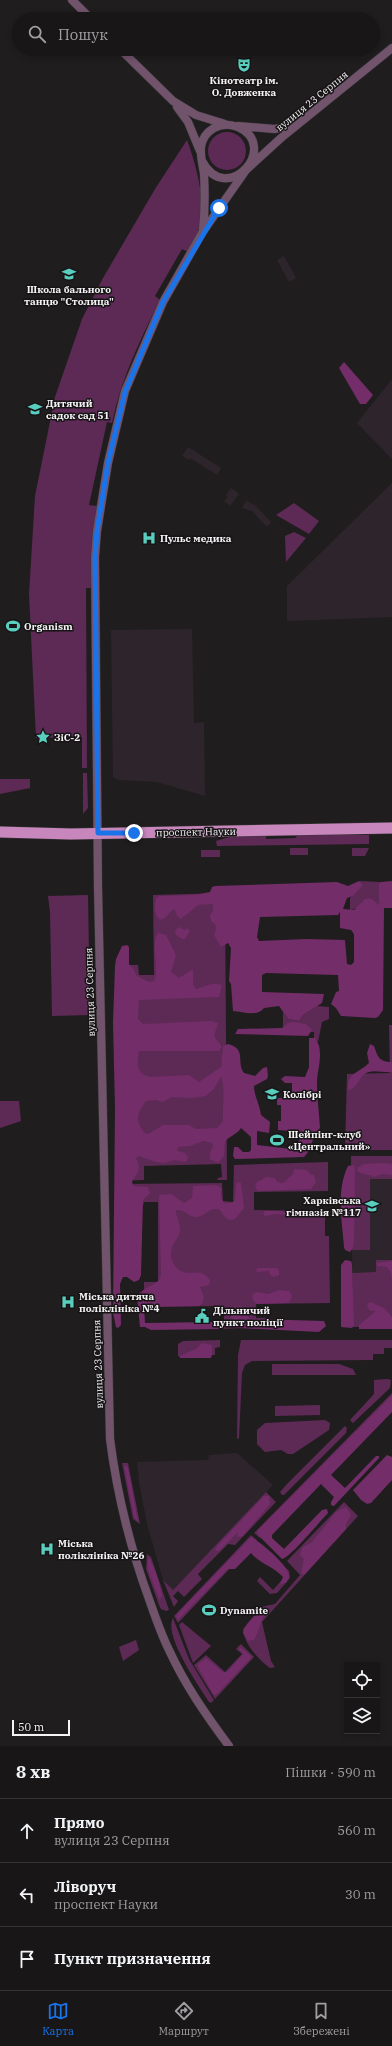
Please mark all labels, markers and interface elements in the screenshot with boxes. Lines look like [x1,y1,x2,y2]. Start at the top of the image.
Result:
search box [12,12,380,56]
icon: search [26,23,48,45]
text: Пошук [58,25,108,44]
theatre icon: Кінотеатр ім. О. Довженка [236,57,252,73]
street label: вулиця 23 Серпня [273,68,351,134]
place label: Кінотеатр ім. О. Довженка [210,74,279,99]
route start [210,199,228,217]
school or university icon: Школа бального танцю "Столица" [61,266,77,282]
place label: Школа бального танцю "Столица" [24,283,114,308]
place label: Дитячий садок сад 51 [46,397,110,422]
school or university icon: Дитячий садок сад 51 [27,401,43,417]
hospital icon: Пульс медика [141,530,157,546]
place label: Пульс медика [160,532,232,545]
sports icon: Organism [5,618,21,634]
place label: Organism [24,620,73,633]
place icon: ЗіС-2 [35,729,51,745]
place label: ЗіС-2 [54,731,80,744]
route end [125,824,143,842]
street label: проспект Науки [156,825,237,839]
street label: вулиця 23 Серпня [82,947,98,1037]
school or university icon: Колібрі [264,1086,280,1102]
place label: Колібрі [283,1088,322,1101]
place label: Шейпінг-клуб «Центральний» [288,1128,371,1153]
sports icon: Шейпінг-клуб «Центральний» [269,1132,285,1148]
place label: Харківська гімназія №117 [286,1194,361,1219]
school or university icon: Харківська гімназія №117 [364,1198,380,1214]
place label: Міська дитяча поліклініка №4 [79,1290,159,1315]
hospital icon: Міська дитяча поліклініка №4 [60,1294,76,1310]
place label: Дільничий пункт поліції [213,1304,283,1329]
public building icon: Дільничий пункт поліції [194,1308,210,1324]
street label: вулиця 23 Серпня [90,1319,106,1409]
place label: Міська поліклініка №26 [58,1537,144,1562]
hospital icon: Міська поліклініка №26 [39,1541,55,1557]
sports icon: Dynamite [201,1602,217,1618]
place label: Dynamite [220,1604,268,1617]
map controls [344,1662,380,1734]
button: locate [344,1662,380,1698]
button: layers [344,1698,380,1734]
scale bar [12,1718,70,1737]
text: 50 m [18,1720,44,1734]
text: 8 хв [16,1761,50,1783]
text: Пішки · 590 m [285,1764,376,1781]
text: Прямо [54,1813,105,1832]
icon: ahead [16,1820,38,1842]
text: 560 m [337,1822,376,1839]
text: вулиця 23 Серпня [54,1832,170,1849]
text: Ліворуч [54,1877,116,1896]
icon: left [16,1884,38,1906]
text: 30 m [345,1886,376,1903]
text: проспект Науки [54,1896,158,1913]
icon: arrive [16,1948,38,1970]
text: Пункт призначення [54,1949,211,1968]
tab: Карта [42,2000,74,2038]
tab: Маршрут [158,2000,209,2038]
tab: Збережені [293,2000,350,2038]

